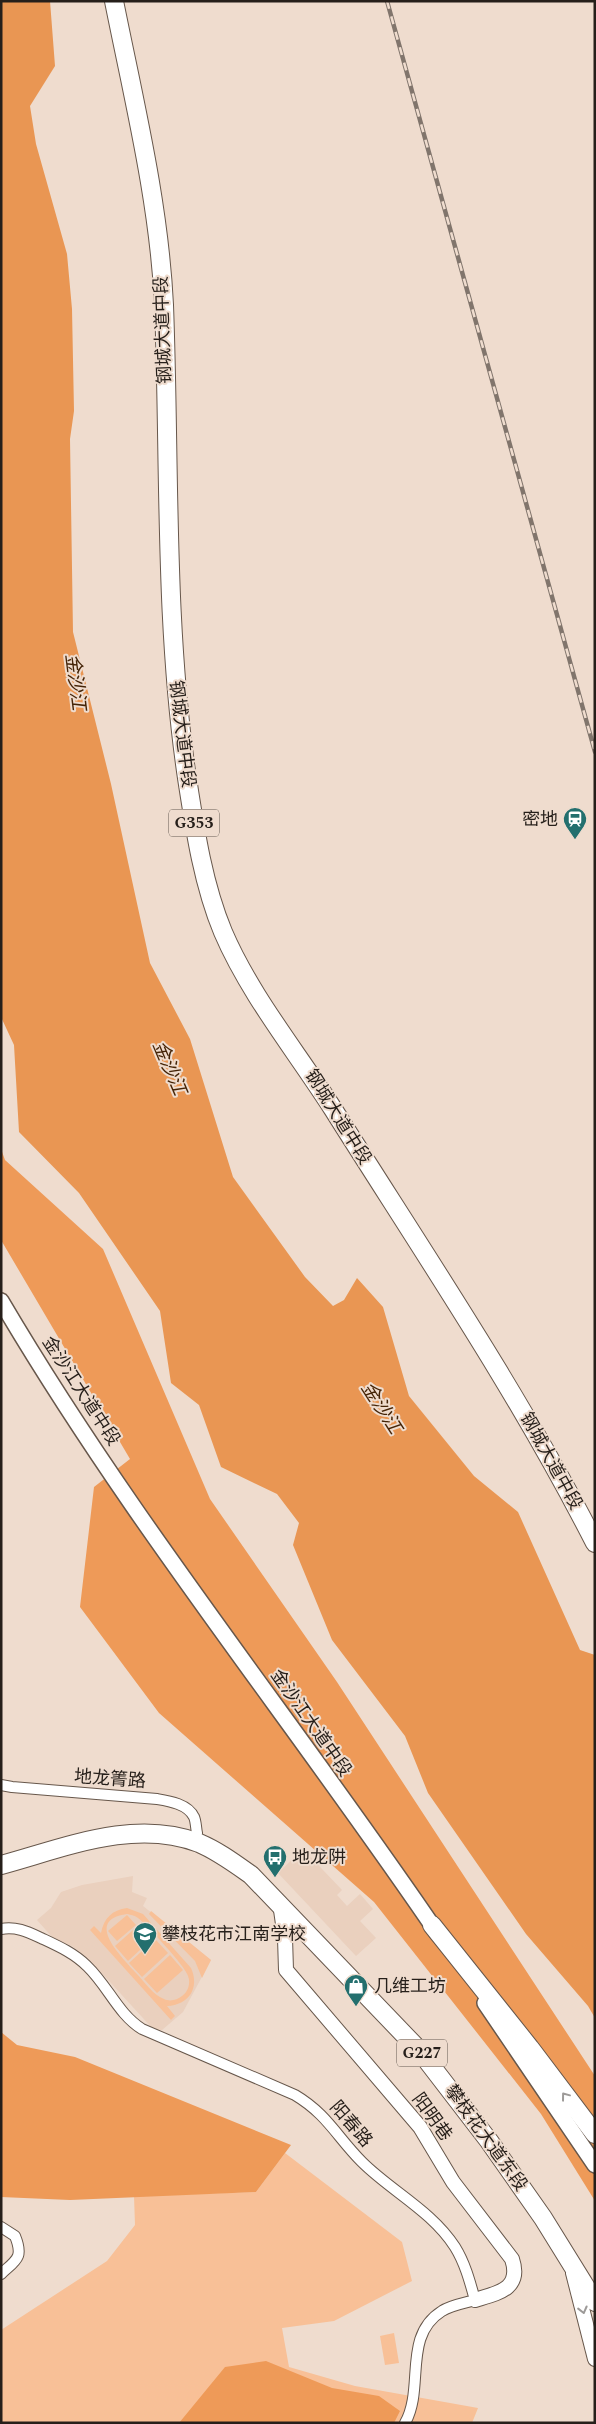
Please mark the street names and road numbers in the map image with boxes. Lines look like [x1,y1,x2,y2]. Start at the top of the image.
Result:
street label: 钢城大道中段 [148,276,178,384]
street label: 钢城大道中段 [162,679,202,789]
road number: G353 [169,810,219,836]
street label: 钢城大道中段 [298,1064,378,1170]
street label: 金沙江大道中段 [35,1331,127,1451]
street label: 钢城大道中段 [513,1407,589,1515]
street label: 金沙江大道中段 [264,1664,358,1782]
street label: 地龙箐路 [73,1763,147,1795]
road number: G227 [397,2040,447,2066]
street label: 攀枝花大道东段 [438,2079,534,2197]
street label: 阳明巷 [405,2087,459,2147]
street label: 阳春路 [323,2095,379,2153]

